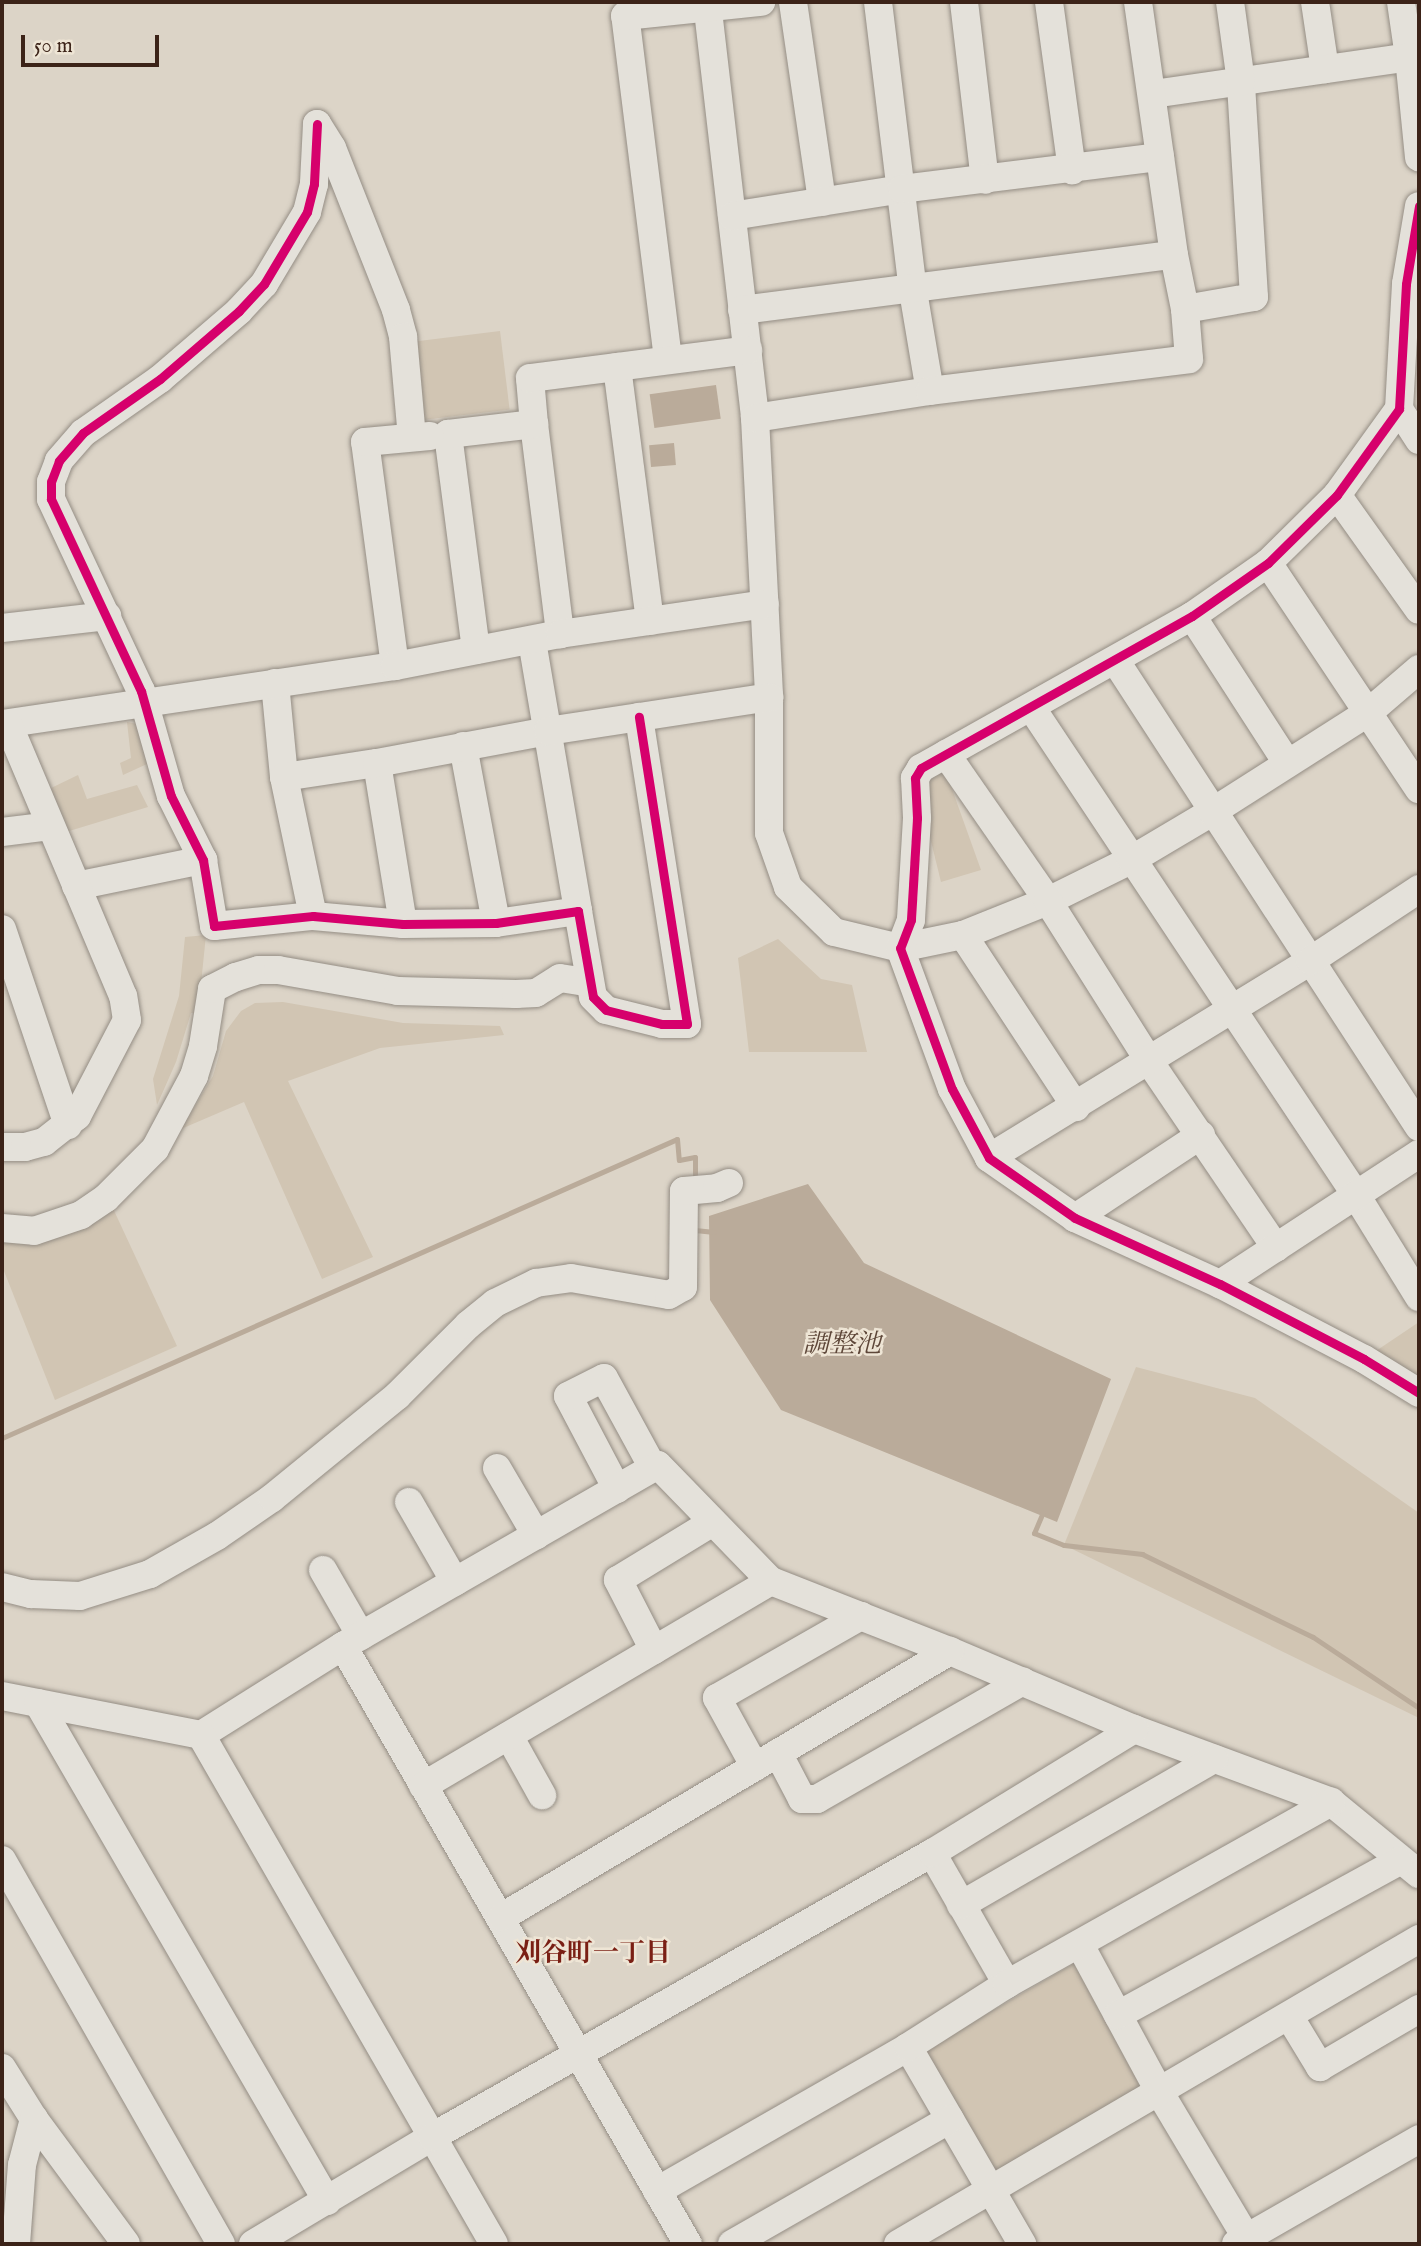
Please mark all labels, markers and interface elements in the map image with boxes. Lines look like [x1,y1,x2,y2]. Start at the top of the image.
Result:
scale bar [24,21,163,65]
text: 50 m [34,33,73,60]
water label: 調整池 [803,1329,881,1361]
district label: 刈谷町一丁目 [515,1938,671,1970]

